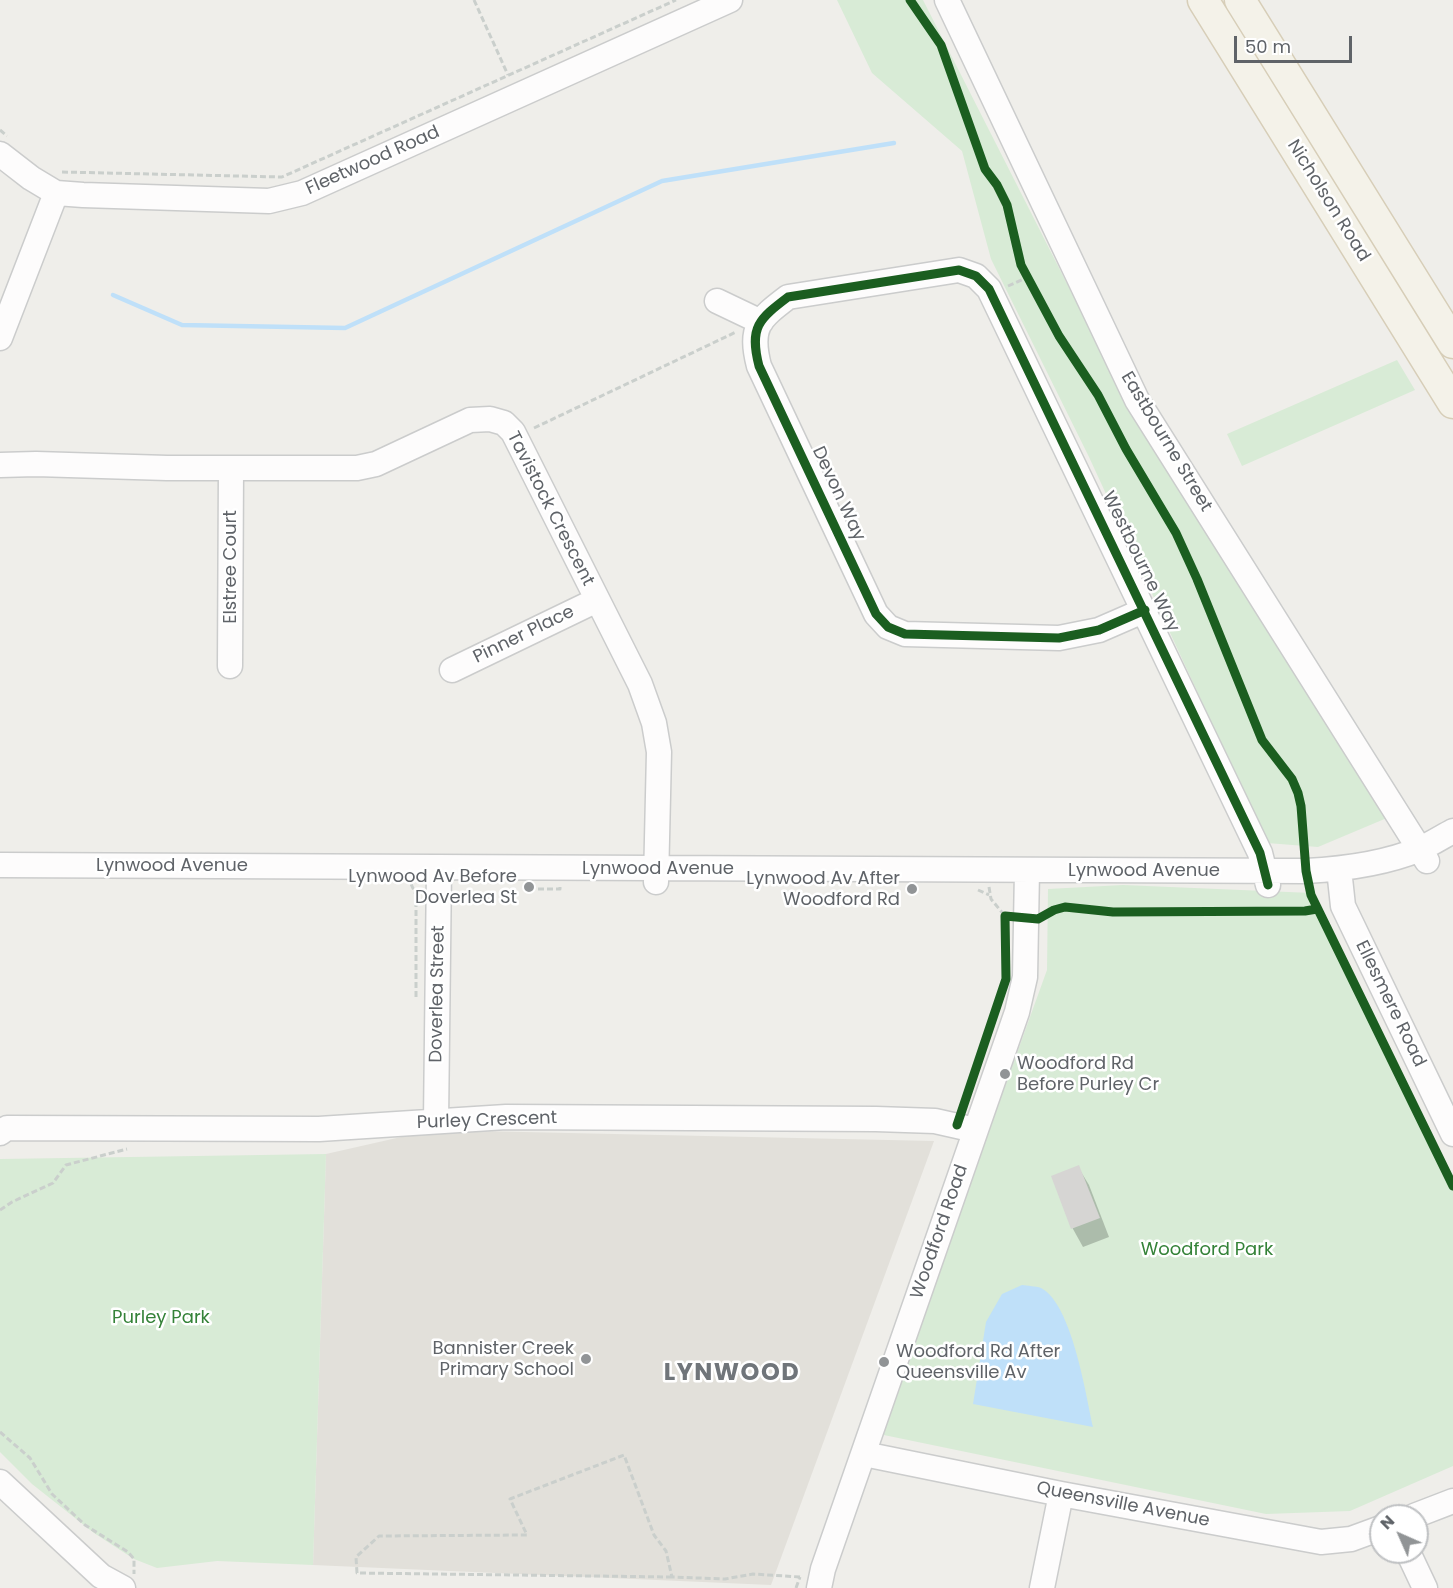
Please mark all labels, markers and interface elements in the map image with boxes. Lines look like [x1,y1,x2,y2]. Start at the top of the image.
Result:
scale bar [1237,24,1356,62]
text: 50 m [1245,34,1291,59]
street label: Fleetwood Road [303,122,443,200]
street label: Nicholson Road [1282,136,1374,266]
street label: Eastbourne Street [1116,368,1216,516]
street label: Tavistock Crescent [502,428,598,590]
street label: Devon Way [807,443,869,545]
street label: Westbourne Way [1097,488,1183,636]
street label: Elstree Court [220,510,242,624]
street label: Pinner Place [470,601,578,669]
street label: Lynwood Avenue [96,855,248,877]
street label: Lynwood Avenue [582,858,734,880]
street label: Lynwood Avenue [1068,860,1220,882]
place label: Lynwood Av Before Doverlea St [348,866,517,908]
place label: Lynwood Av After Woodford Rd [746,868,900,910]
marker: Lynwood Av Before Doverlea St [522,880,536,894]
marker: Lynwood Av After Woodford Rd [905,882,919,896]
street label: Doverlea Street [426,925,450,1063]
street label: Ellesmere Road [1350,937,1430,1071]
place label: Woodford Rd Before Purley Cr [1017,1053,1159,1096]
marker: Woodford Rd Before Purley Cr [998,1067,1012,1081]
street label: Purley Crescent [416,1108,558,1134]
street label: Woodford Road [907,1162,973,1302]
park label: Woodford Park [1141,1239,1273,1261]
park label: Purley Park [112,1307,210,1329]
place label: Bannister Creek Primary School [433,1338,574,1380]
place label: Woodford Rd After Queensville Av [896,1341,1060,1384]
marker: Bannister Creek Primary School [579,1352,593,1366]
marker: Woodford Rd After Queensville Av [877,1355,891,1369]
district label: LYNWOOD [664,1360,800,1388]
street label: Queensville Avenue [1035,1478,1211,1532]
north arrow [1369,1504,1429,1564]
text: N [1375,1510,1400,1535]

